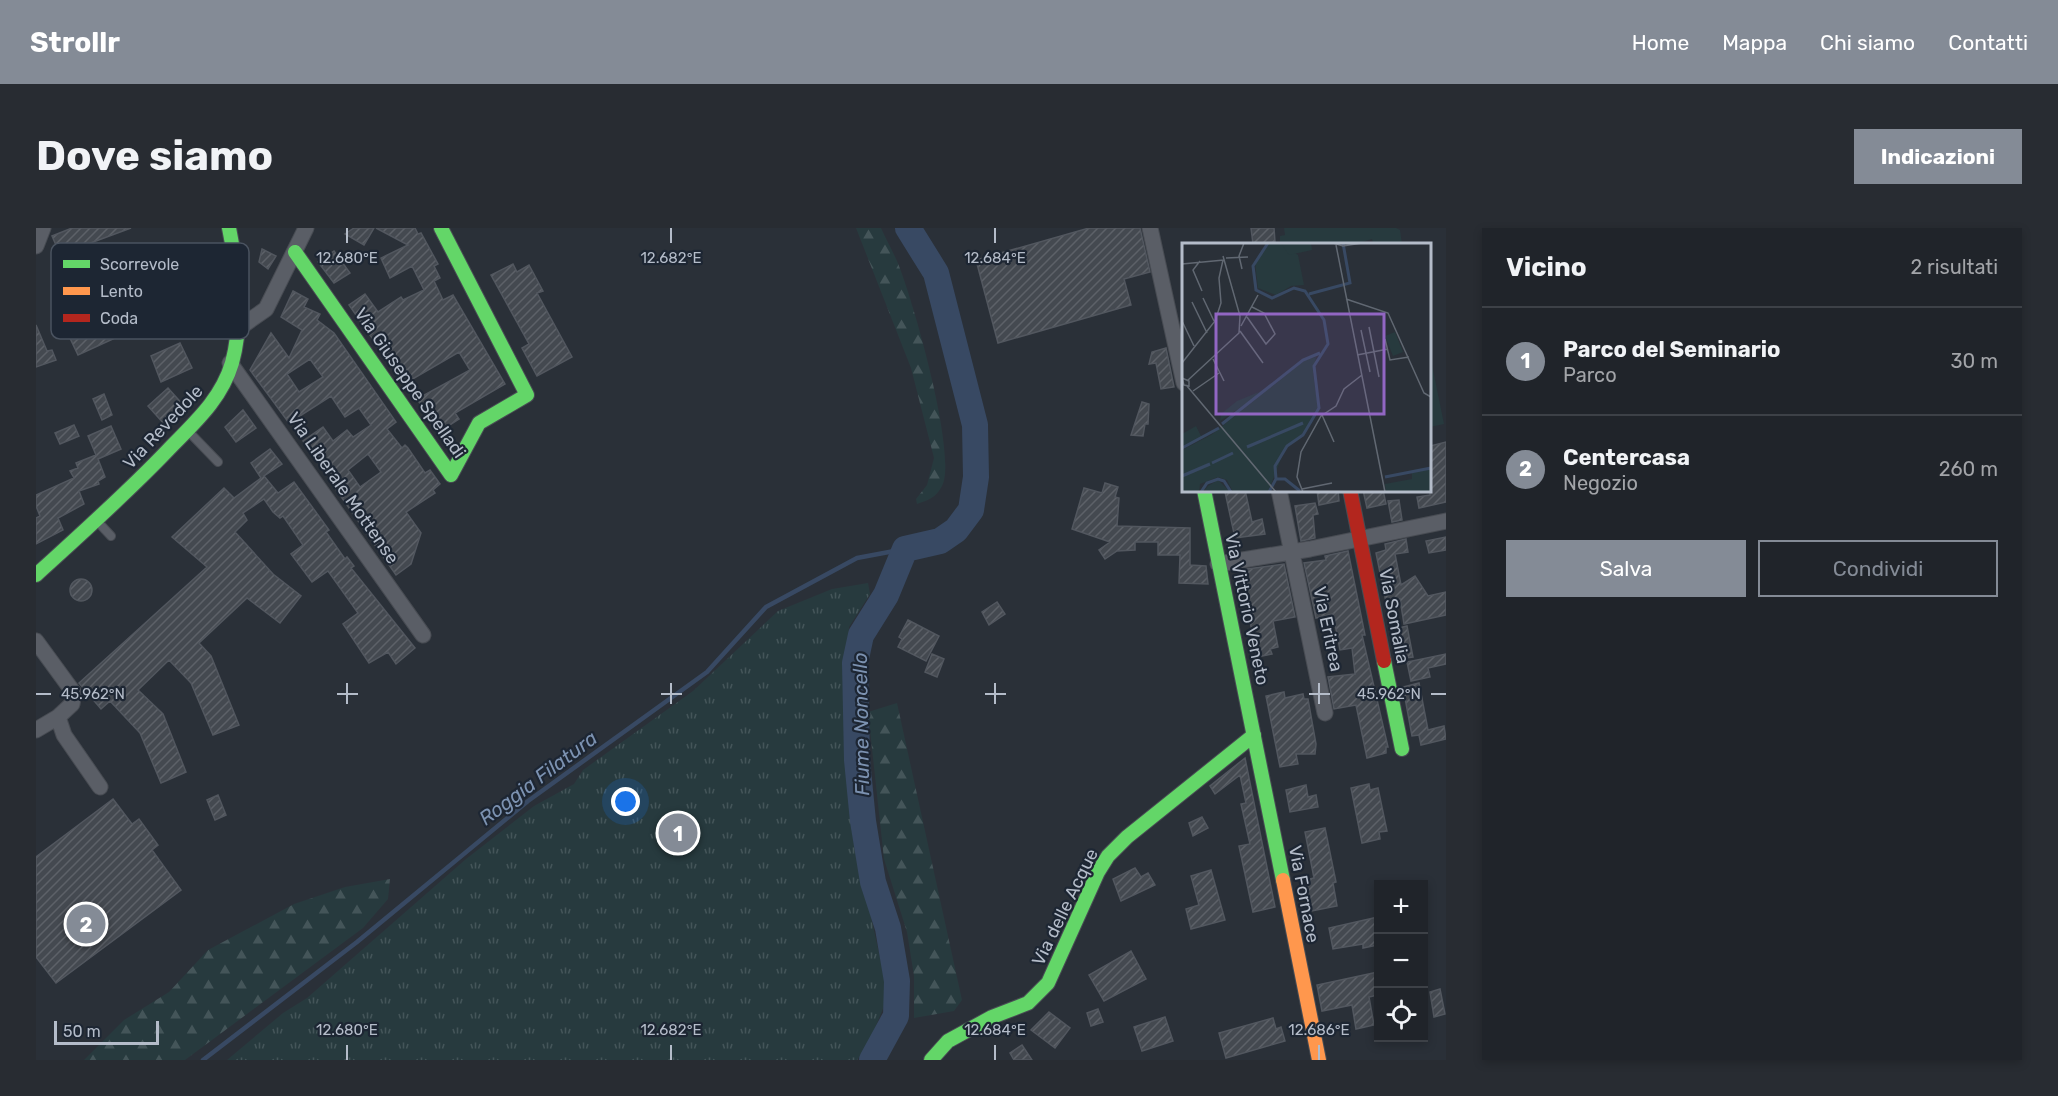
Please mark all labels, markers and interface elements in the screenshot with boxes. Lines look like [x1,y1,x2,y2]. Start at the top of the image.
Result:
text: Strollr [30,26,120,59]
text: Home [1632,30,1689,55]
text: Mappa [1722,30,1787,55]
text: Chi siamo [1820,30,1915,55]
text: Contatti [1948,30,2028,55]
button: Indicazioni [1854,129,2022,184]
text: Dove siamo [36,131,273,181]
legend [51,243,249,339]
inset map [1182,243,1431,492]
text: 12.680°E [316,249,378,267]
text: 12.682°E [640,249,702,267]
text: 12.684°E [964,249,1026,267]
text: Vicino [1506,252,1587,283]
text: Scorrevole [100,255,179,274]
text: 2 risultati [1910,255,1998,279]
text: Lento [100,282,143,301]
street label: Via Giuseppe Spelladi [350,303,470,463]
text: Coda [100,309,138,328]
text: Parco del Seminario [1563,336,1780,363]
text: 1 [1521,349,1530,373]
text: 30 m [1951,349,1998,373]
text: Parco [1563,363,1617,387]
street label: Via Revedole [118,380,208,474]
street label: Via Liberale Mottense [282,408,404,568]
text: Centercasa [1563,444,1690,471]
text: 2 [1519,457,1532,481]
text: 260 m [1939,457,1998,481]
text: Negozio [1563,471,1638,495]
street label: Via Vittorio Veneto [1220,531,1274,687]
button: Salva [1506,540,1746,597]
button: Condividi [1758,540,1998,597]
street label: Via Somalia [1374,566,1414,666]
street label: Via Eritrea [1308,585,1348,673]
water label: Fiume Noncello [848,652,874,796]
text: 45.962°N [61,685,125,703]
text: 45.962°N [1357,685,1421,703]
water label: Roggia Filatura [474,726,602,830]
your location [611,787,640,816]
pin: 1 [658,810,698,856]
street label: Via Fornace [1284,843,1324,945]
street label: Via delle Acque [1027,845,1103,969]
map controls [1374,880,1428,1042]
button: + [1374,880,1428,934]
pin: 2 [67,902,106,946]
button: − [1374,934,1428,988]
button: locate [1374,988,1428,1042]
scale bar [54,1018,159,1046]
text: 12.680°E [316,1021,378,1039]
text: 12.682°E [640,1021,702,1039]
text: 12.684°E [964,1021,1026,1039]
text: 12.686°E [1288,1021,1350,1039]
text: 50 m [63,1022,101,1041]

